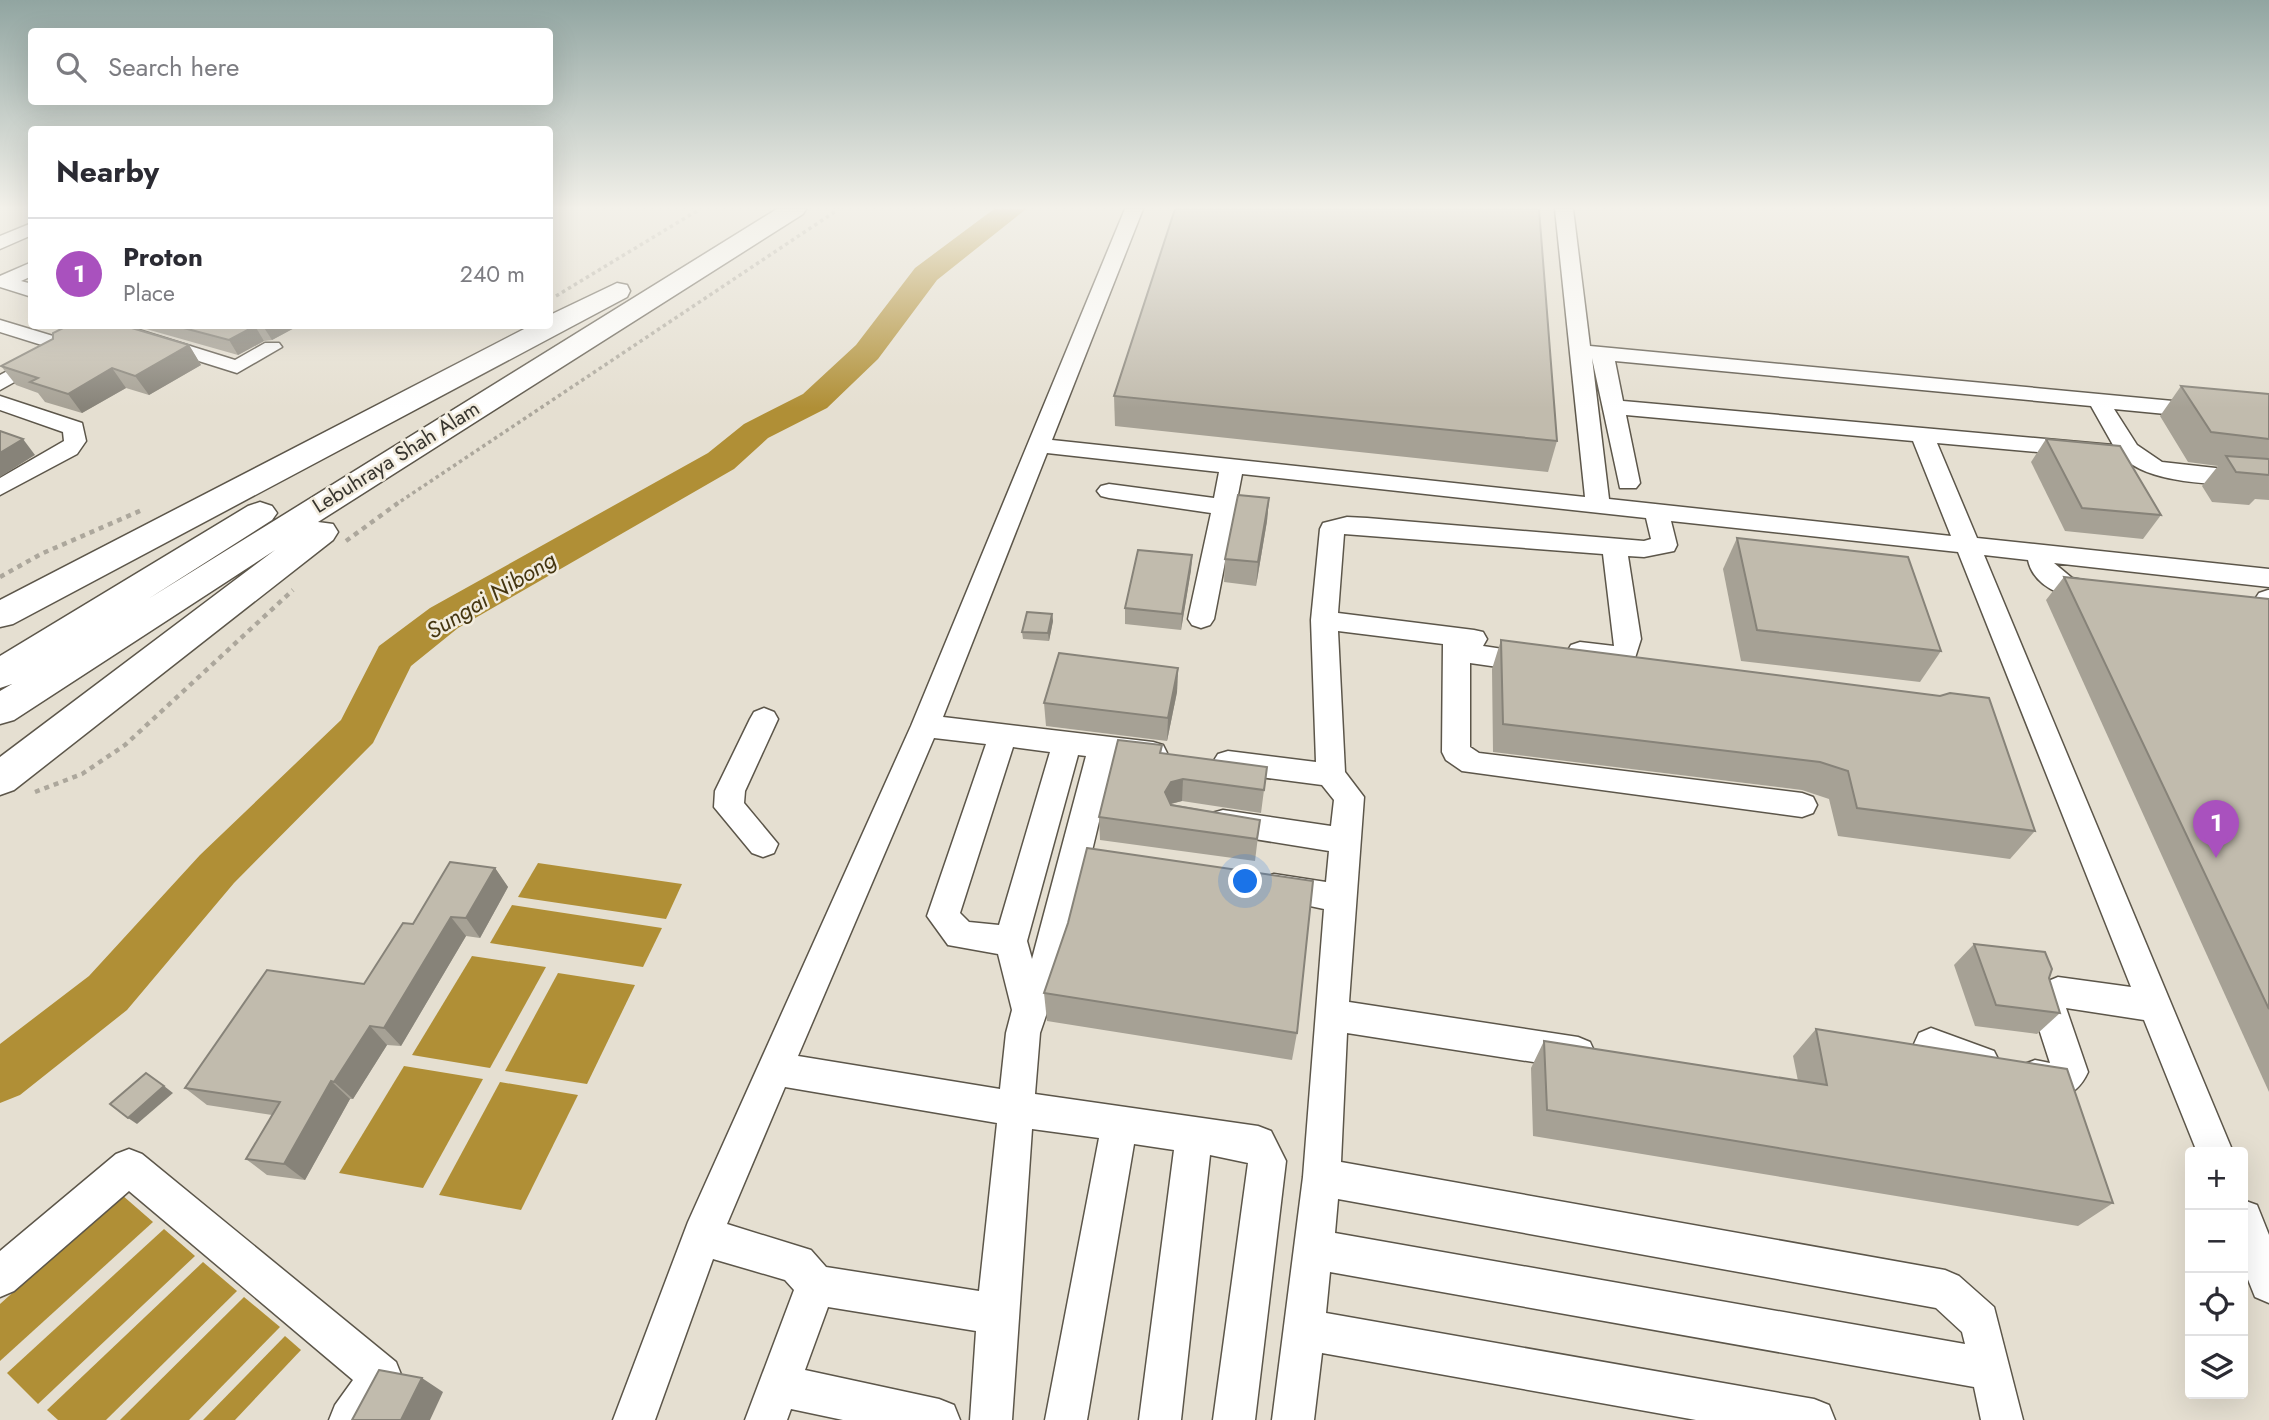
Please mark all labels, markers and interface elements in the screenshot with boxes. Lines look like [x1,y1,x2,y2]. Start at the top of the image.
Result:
search box [28,28,553,105]
icon: search [52,48,90,86]
text: Search here [108,48,240,86]
text: Nearby [56,150,159,193]
text: Proton [123,238,203,276]
text: 1 [73,257,85,291]
text: 240 m [460,257,525,291]
text: Place [123,276,175,310]
street label: Lebuhraya Shah Alam [307,393,485,521]
water label: Sungai Nibong [420,543,563,647]
pin: 1 [2193,800,2239,858]
your location [1228,864,1262,898]
map controls [2185,1147,2248,1399]
button: + [2185,1147,2248,1210]
button: − [2185,1210,2248,1273]
button: locate [2185,1273,2248,1336]
button: layers [2185,1336,2248,1399]

